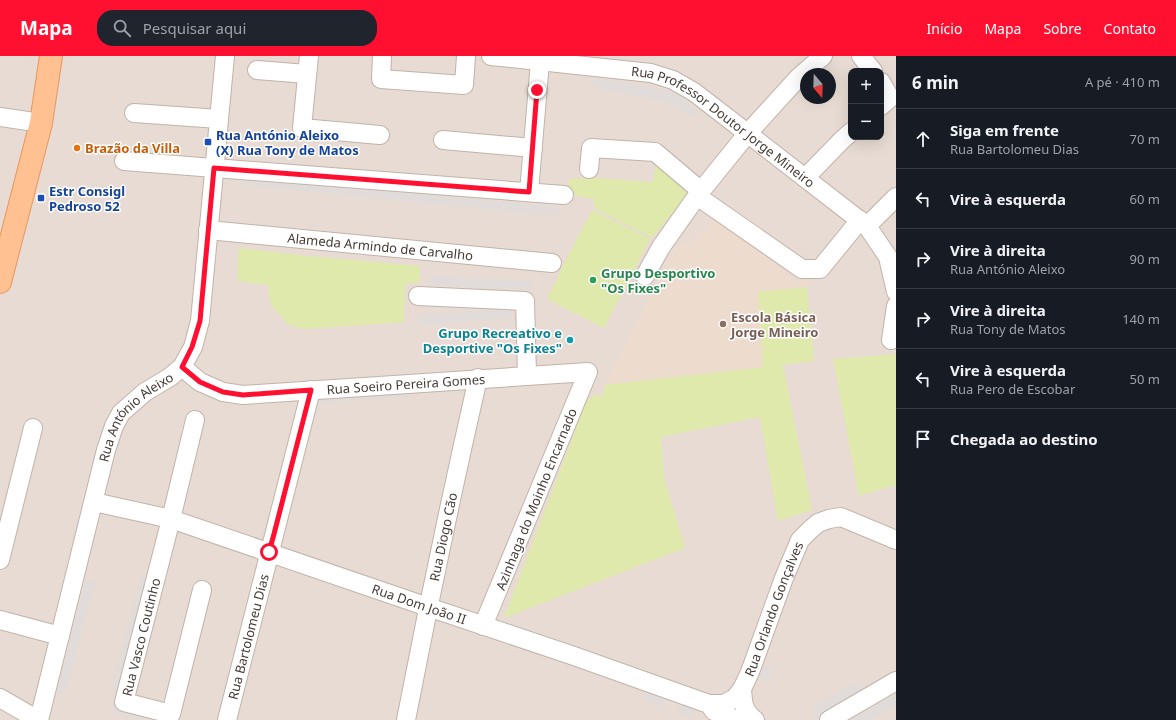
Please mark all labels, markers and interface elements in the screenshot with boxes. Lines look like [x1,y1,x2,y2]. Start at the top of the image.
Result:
search box [97,10,377,46]
text: Mapa [20,15,73,41]
icon: search [111,17,133,39]
text: Pesquisar aqui [143,18,246,38]
text: Início [927,19,962,38]
text: Mapa [984,19,1021,38]
text: Sobre [1043,19,1082,38]
text: Contato [1104,19,1156,38]
street label: Rua Professor Doutor Jorge Mineiro [630,62,819,191]
north arrow [800,68,836,104]
map controls [848,68,884,140]
button: + [848,68,884,104]
text: 6 min [912,71,959,94]
text: A pé · 410 m [1085,73,1160,91]
route end [528,81,546,99]
button: − [848,104,884,140]
text: Siga em frente [950,120,1059,140]
place label: Rua António Aleixo (X) Rua Tony de Matos [216,126,359,159]
icon: ahead [912,128,934,150]
text: 70 m [1130,130,1160,148]
marker: Rua António Aleixo (X) Rua Tony de Matos [203,137,213,147]
place label: Brazão da Villa [85,139,180,157]
text: Rua Bartolomeu Dias [950,140,1079,158]
marker: Brazão da Villa [72,143,82,153]
place label: Estr Consigl Pedroso 52 [49,182,125,215]
icon: left [912,188,934,210]
text: Vire à esquerda [950,189,1066,209]
text: 60 m [1130,190,1160,208]
marker: Estr Consigl Pedroso 52 [36,193,46,203]
street label: Alameda Armindo de Carvalho [287,229,474,264]
text: Vire à direita [950,240,1046,260]
icon: right [912,248,934,270]
text: 90 m [1130,250,1160,268]
text: Rua António Aleixo [950,260,1065,278]
place label: Grupo Desportivo "Os Fixes" [601,264,715,297]
marker: Grupo Desportivo "Os Fixes" [588,275,598,285]
text: Vire à direita [950,300,1046,320]
place label: Escola Básica Jorge Mineiro [730,308,818,341]
icon: right [912,308,934,330]
text: 140 m [1122,310,1160,328]
marker: Escola Básica Jorge Mineiro [718,319,728,329]
text: Rua Tony de Matos [950,320,1066,338]
place label: Grupo Recreativo e Desportive "Os Fixes" [423,324,562,357]
marker: Grupo Recreativo e Desportive "Os Fixes" [565,335,575,345]
text: Vire à esquerda [950,360,1066,380]
street label: Rua António Aleixo [94,368,177,464]
icon: left [912,368,934,390]
street label: Rua Soeiro Pereira Gomes [326,370,486,398]
text: 50 m [1130,370,1160,388]
text: Rua Pero de Escobar [950,380,1075,398]
street label: Azinhaga do Moinho Encarnado [491,405,581,593]
icon: arrive [912,428,934,450]
text: Chegada ao destino [950,429,1098,449]
street label: Rua Diogo Cão [425,491,461,583]
street label: Rua Orlando Gonçalves [740,539,807,680]
route start [260,543,278,561]
street label: Rua Bartolomeu Dias [224,572,273,701]
street label: Rua Vasco Coutinho [118,576,164,698]
street label: Rua Dom João II [369,579,469,628]

